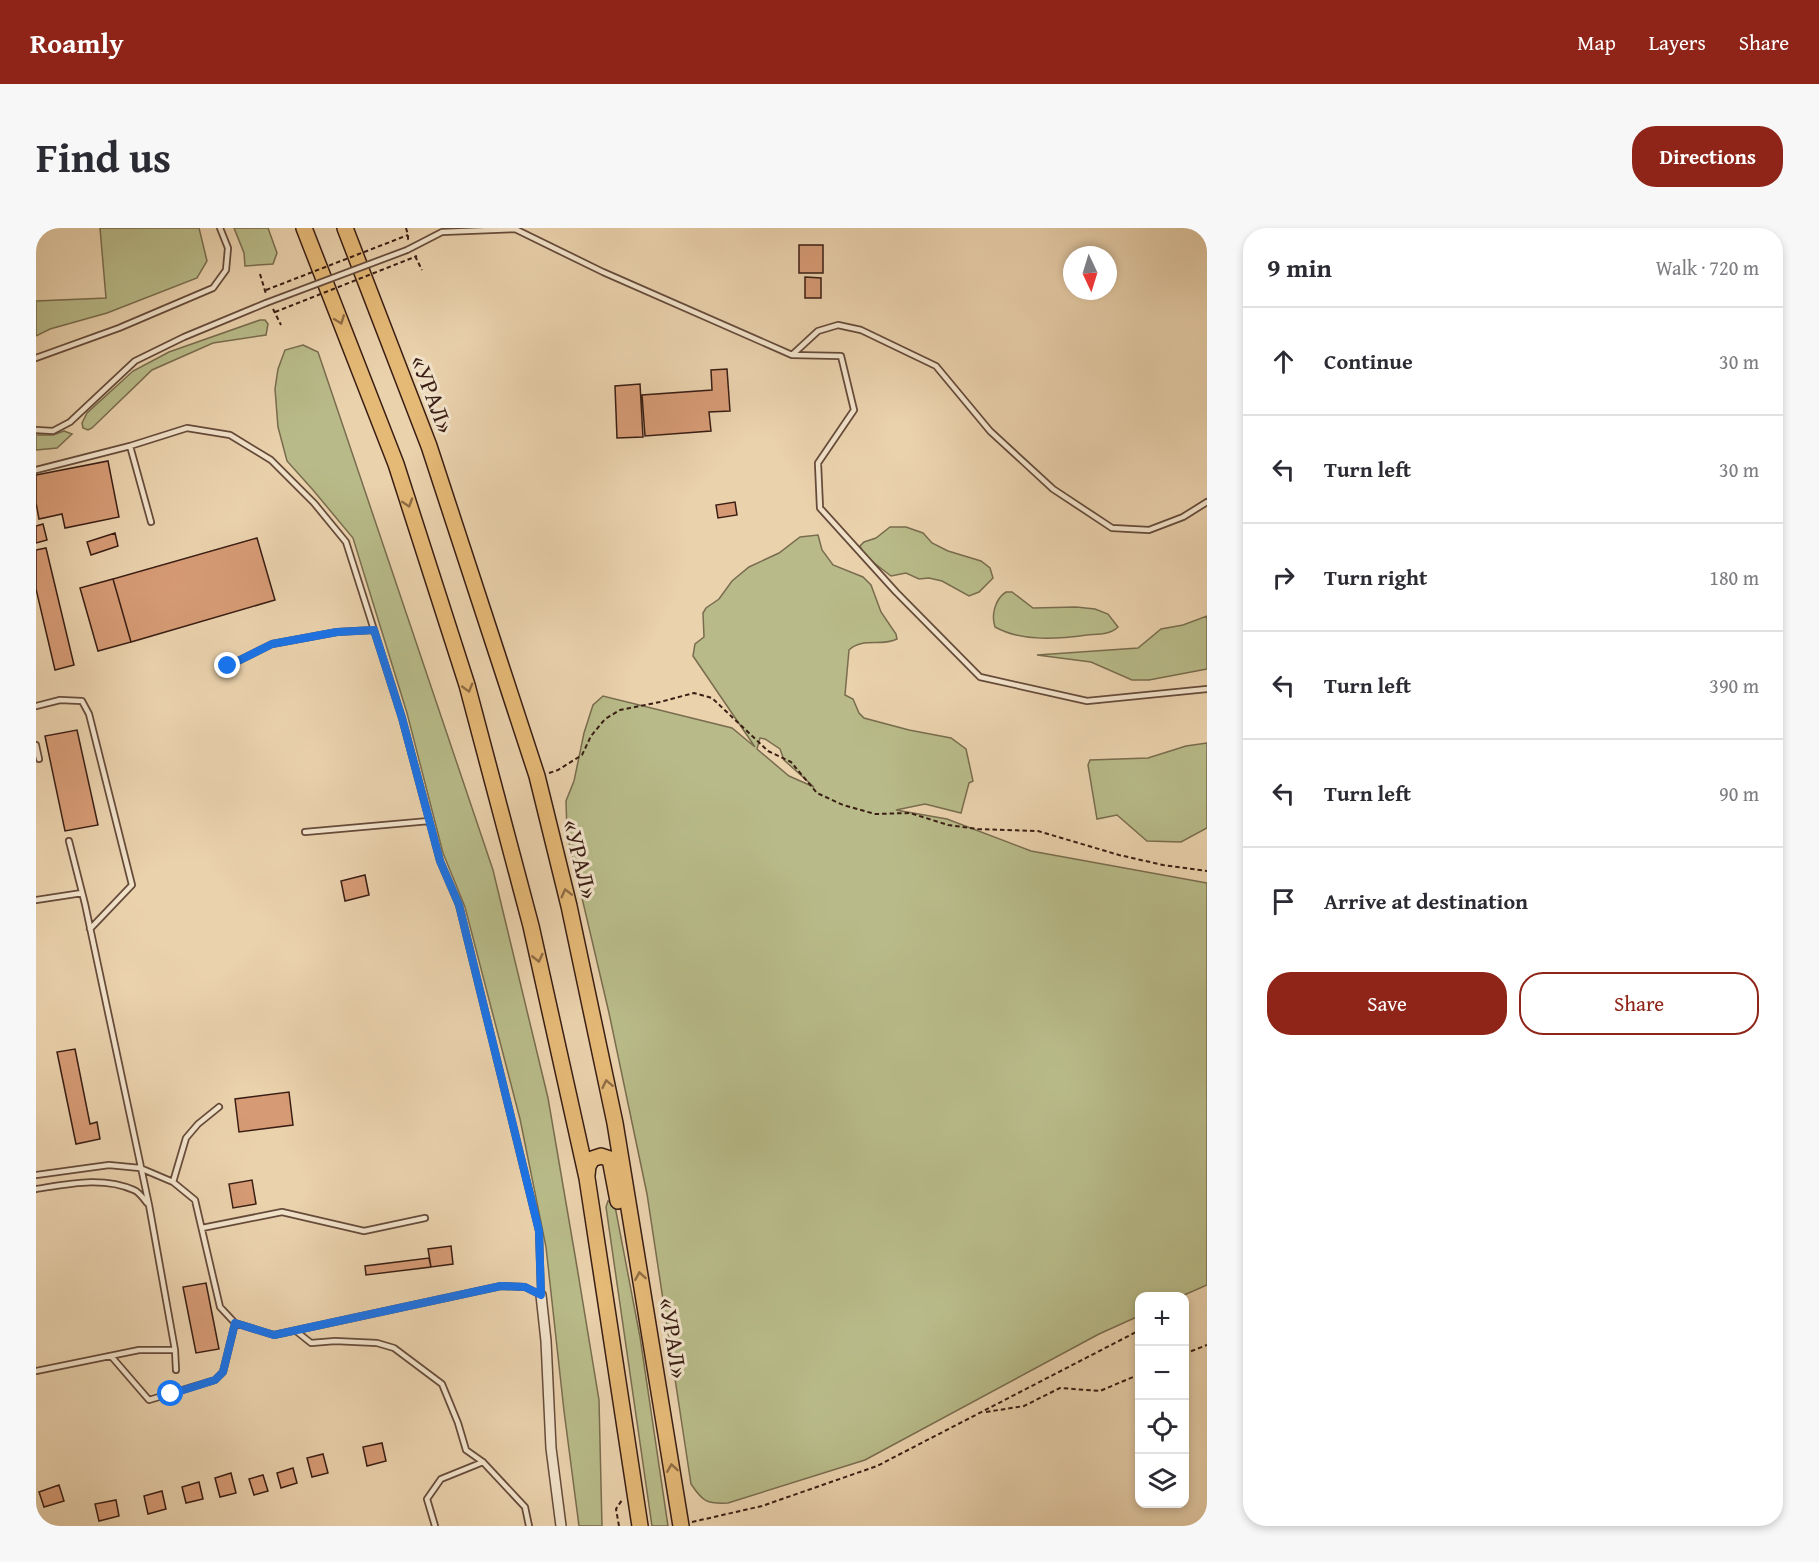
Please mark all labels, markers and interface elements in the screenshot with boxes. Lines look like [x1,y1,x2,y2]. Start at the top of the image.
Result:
text: Roamly [30,22,124,63]
text: Map [1577,27,1616,58]
text: Layers [1649,27,1706,58]
text: Share [1739,27,1789,58]
text: Find us [36,126,171,187]
button: Directions [1632,126,1783,187]
north arrow [1063,246,1117,300]
text: 9 min [1267,248,1332,287]
text: Walk · 720 m [1656,253,1759,282]
one-way arrow [333,314,346,325]
icon: ahead [1267,345,1300,378]
text: Continue [1324,345,1413,377]
text: 30 m [1719,347,1759,376]
street label: «УРАЛ» [402,350,464,438]
icon: left [1267,453,1300,486]
text: Turn left [1324,453,1411,485]
text: 30 m [1719,455,1759,484]
one-way arrow [401,497,413,508]
icon: right [1267,561,1300,594]
text: Turn right [1324,561,1427,593]
text: 180 m [1709,563,1759,592]
route end [214,652,240,678]
icon: left [1267,669,1300,702]
text: Turn left [1324,669,1411,701]
text: 390 m [1709,671,1759,700]
one-way arrow [460,683,473,693]
icon: left [1267,777,1300,810]
text: Turn left [1324,777,1411,809]
text: 90 m [1719,779,1759,808]
street label: «УРАЛ» [554,815,608,903]
icon: arrive [1267,885,1300,918]
text: Arrive at destination [1324,885,1528,917]
one-way arrow [561,888,574,898]
one-way arrow [531,953,544,963]
button: Save [1267,972,1507,1035]
button: Share [1519,972,1759,1035]
one-way arrow [601,1079,614,1089]
one-way arrow [635,1271,647,1280]
map controls [1135,1292,1189,1508]
button: + [1135,1292,1189,1346]
street label: «УРАЛ» [650,1295,698,1381]
button: − [1135,1346,1189,1400]
route start [157,1380,183,1406]
button: locate [1135,1400,1189,1454]
button: layers [1135,1454,1189,1508]
one-way arrow [667,1463,679,1473]

